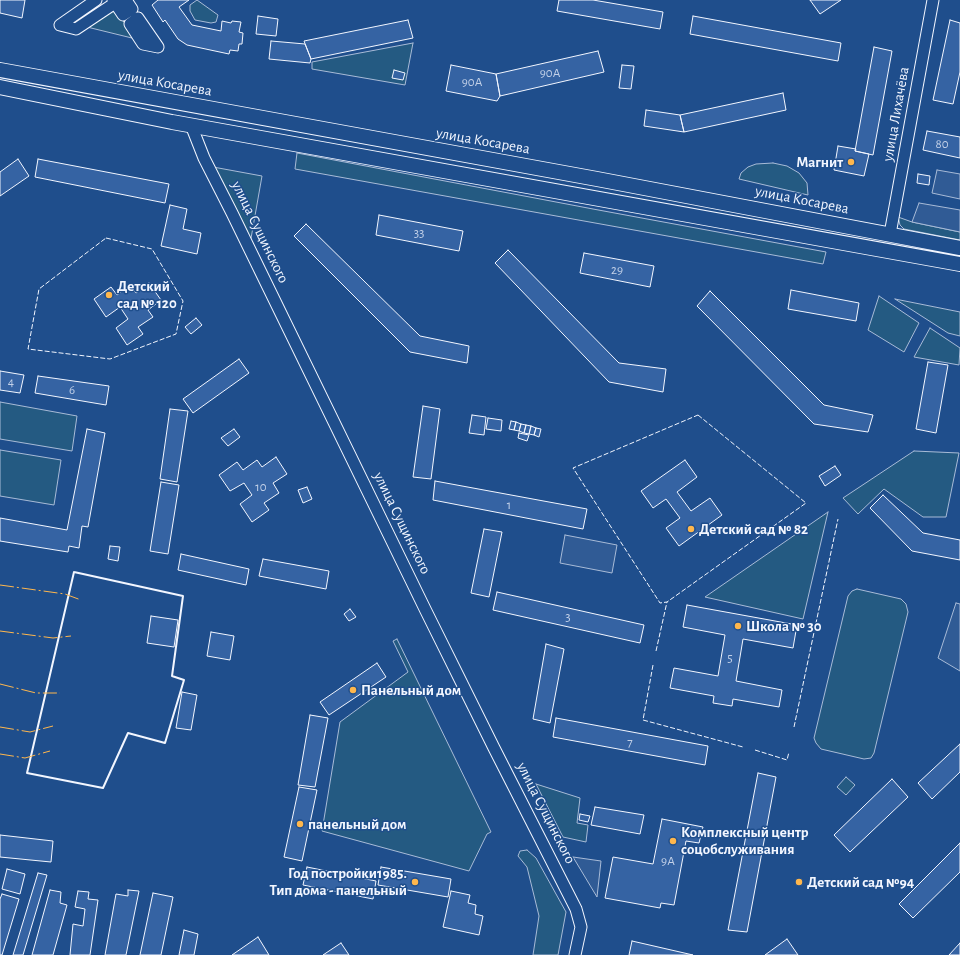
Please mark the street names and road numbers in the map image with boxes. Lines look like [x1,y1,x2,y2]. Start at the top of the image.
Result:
street label: улица Лихачёва [879,65,913,163]
street label: улица Косарева [117,66,213,100]
street label: улица Косарева [435,124,531,158]
street label: улица Сущинского [227,178,293,286]
street label: улица Косарева [754,182,850,218]
street label: улица Сущинского [369,469,435,577]
street label: улица Сущинского [513,759,579,867]

